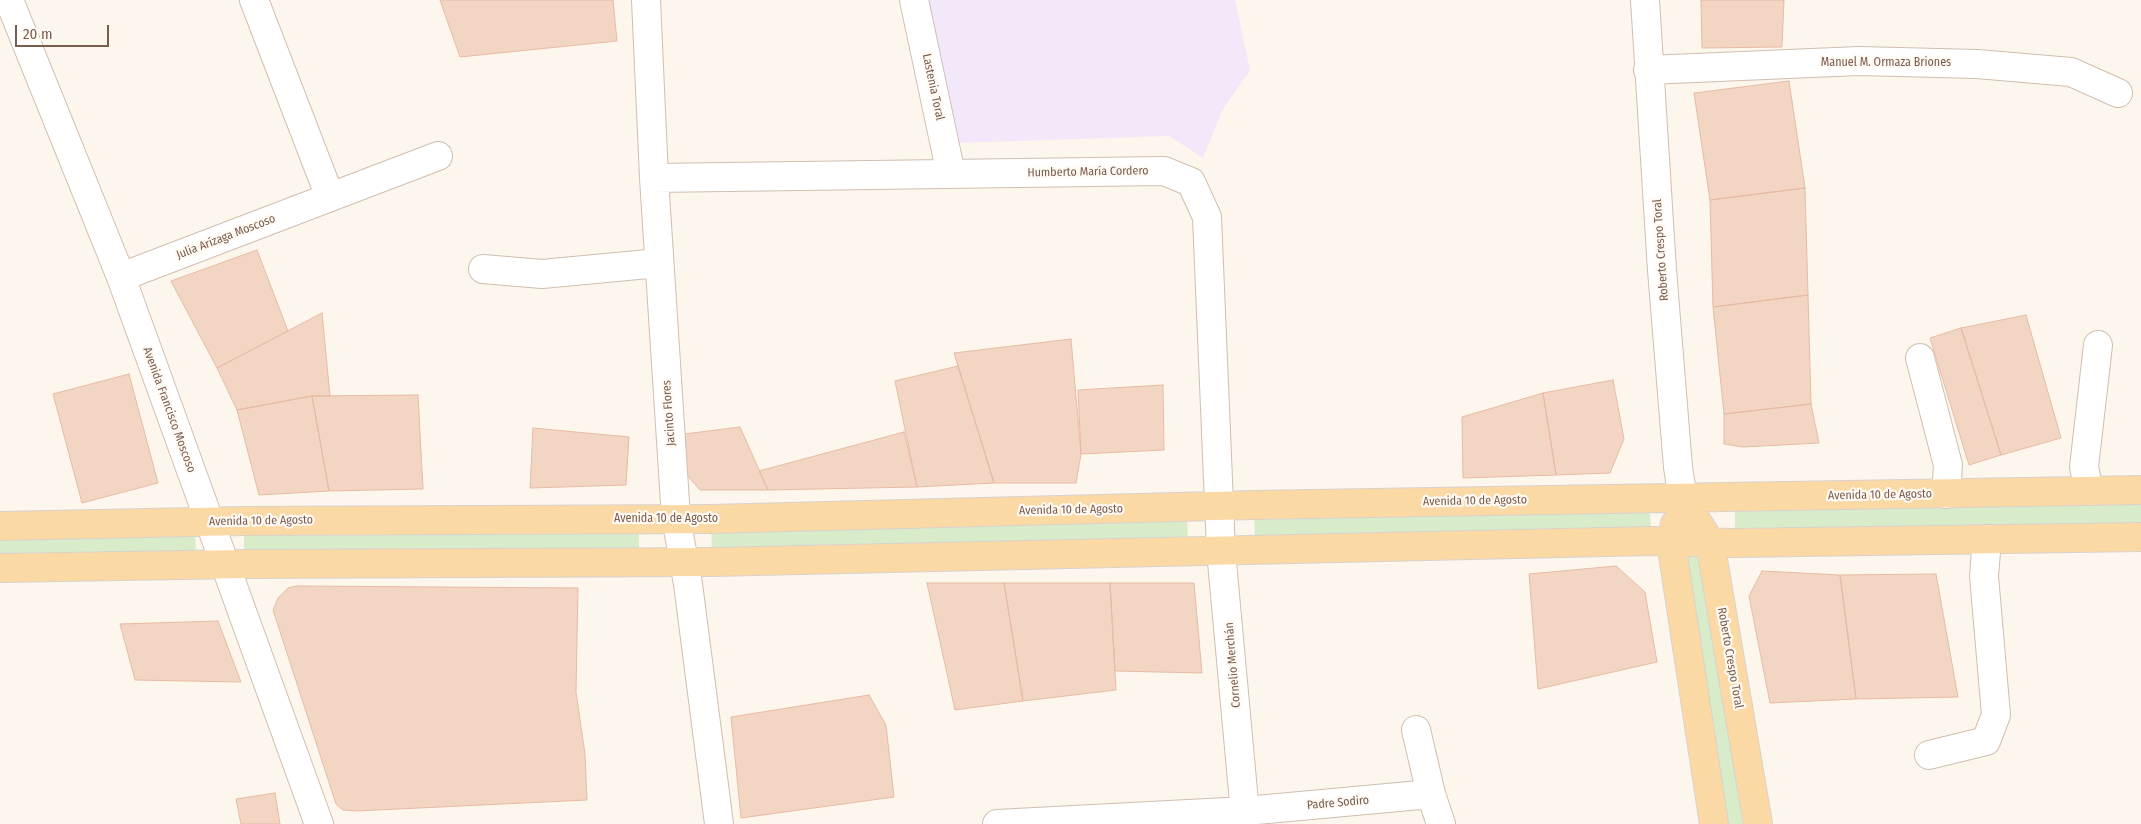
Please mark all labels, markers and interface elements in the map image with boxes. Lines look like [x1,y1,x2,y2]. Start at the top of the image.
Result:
scale bar [18,15,111,47]
text: 20 m [23,25,53,43]
street label: Lastenia Toral [919,52,947,122]
street label: Manuel M. Ormaza Briones [1821,56,1951,70]
street label: Humberto María Cordero [1027,164,1149,180]
street label: Roberto Crespo Toral [1650,198,1672,302]
street label: Julia Arízaga Moscoso [174,211,278,263]
street label: Avenida Francisco Moscoso [140,345,198,475]
street label: Jacinto Flores [660,380,678,446]
street label: Avenida 10 de Agosto [1828,487,1932,503]
street label: Avenida 10 de Agosto [1423,493,1527,509]
street label: Avenida 10 de Agosto [1019,502,1123,518]
street label: Avenida 10 de Agosto [614,512,718,526]
street label: Avenida 10 de Agosto [209,513,313,529]
street label: Roberto Crespo Toral [1714,606,1746,710]
street label: Cornelio Merchán [1222,622,1244,708]
street label: Padre Sodiro [1306,793,1370,813]

